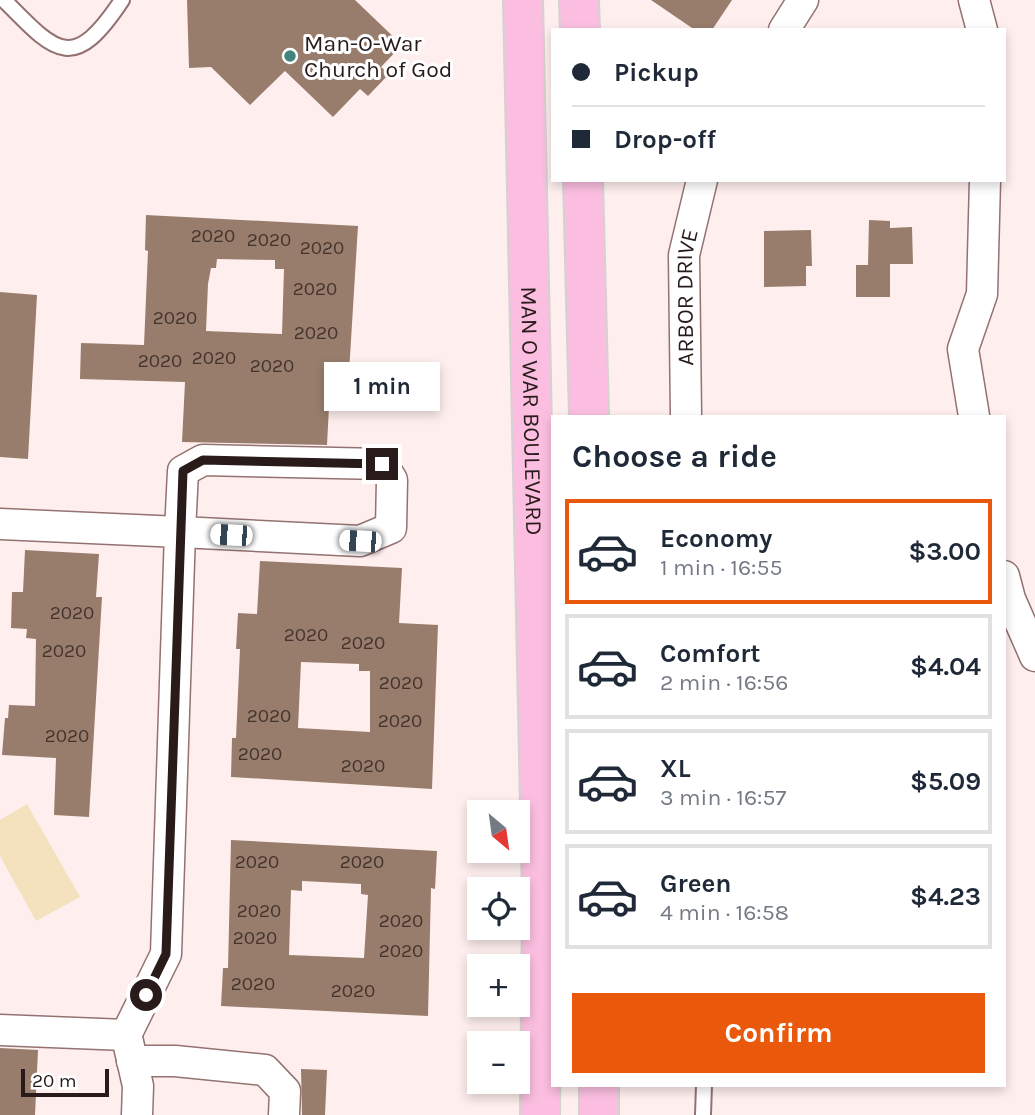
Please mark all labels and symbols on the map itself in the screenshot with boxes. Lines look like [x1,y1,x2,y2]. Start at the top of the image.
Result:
place label: Man-O-War Church of God [304,30,452,83]
marker: Man-O-War Church of God [282,48,298,64]
house number: 2020 [191,225,235,247]
street label: ARBOR DRIVE [670,226,703,366]
house number: 2020 [247,229,291,251]
house number: 2020 [300,237,344,259]
house number: 2020 [293,278,337,300]
street label: MAN O WAR BOULEVARD [516,286,548,536]
house number: 2020 [153,307,197,329]
house number: 2020 [294,322,338,344]
house number: 2020 [192,347,236,369]
house number: 2020 [138,350,182,372]
house number: 2020 [250,355,294,377]
callout: 1 min [324,363,440,412]
route end [366,448,398,480]
car [210,523,253,547]
car [339,529,382,553]
house number: 2020 [50,602,94,624]
house number: 2020 [284,624,328,646]
house number: 2020 [341,632,385,654]
house number: 2020 [42,640,86,662]
house number: 2020 [379,672,423,694]
house number: 2020 [247,705,291,727]
house number: 2020 [378,710,422,732]
house number: 2020 [45,725,89,747]
house number: 2020 [238,743,282,765]
house number: 2020 [341,755,385,777]
north arrow [467,800,530,863]
house number: 2020 [235,851,279,873]
house number: 2020 [340,851,384,873]
house number: 2020 [237,900,281,922]
house number: 2020 [379,910,423,932]
house number: 2020 [233,927,277,949]
house number: 2020 [379,940,423,962]
house number: 2020 [231,973,275,995]
route start [130,979,162,1011]
house number: 2020 [331,980,375,1002]
scale bar [21,1066,108,1098]

